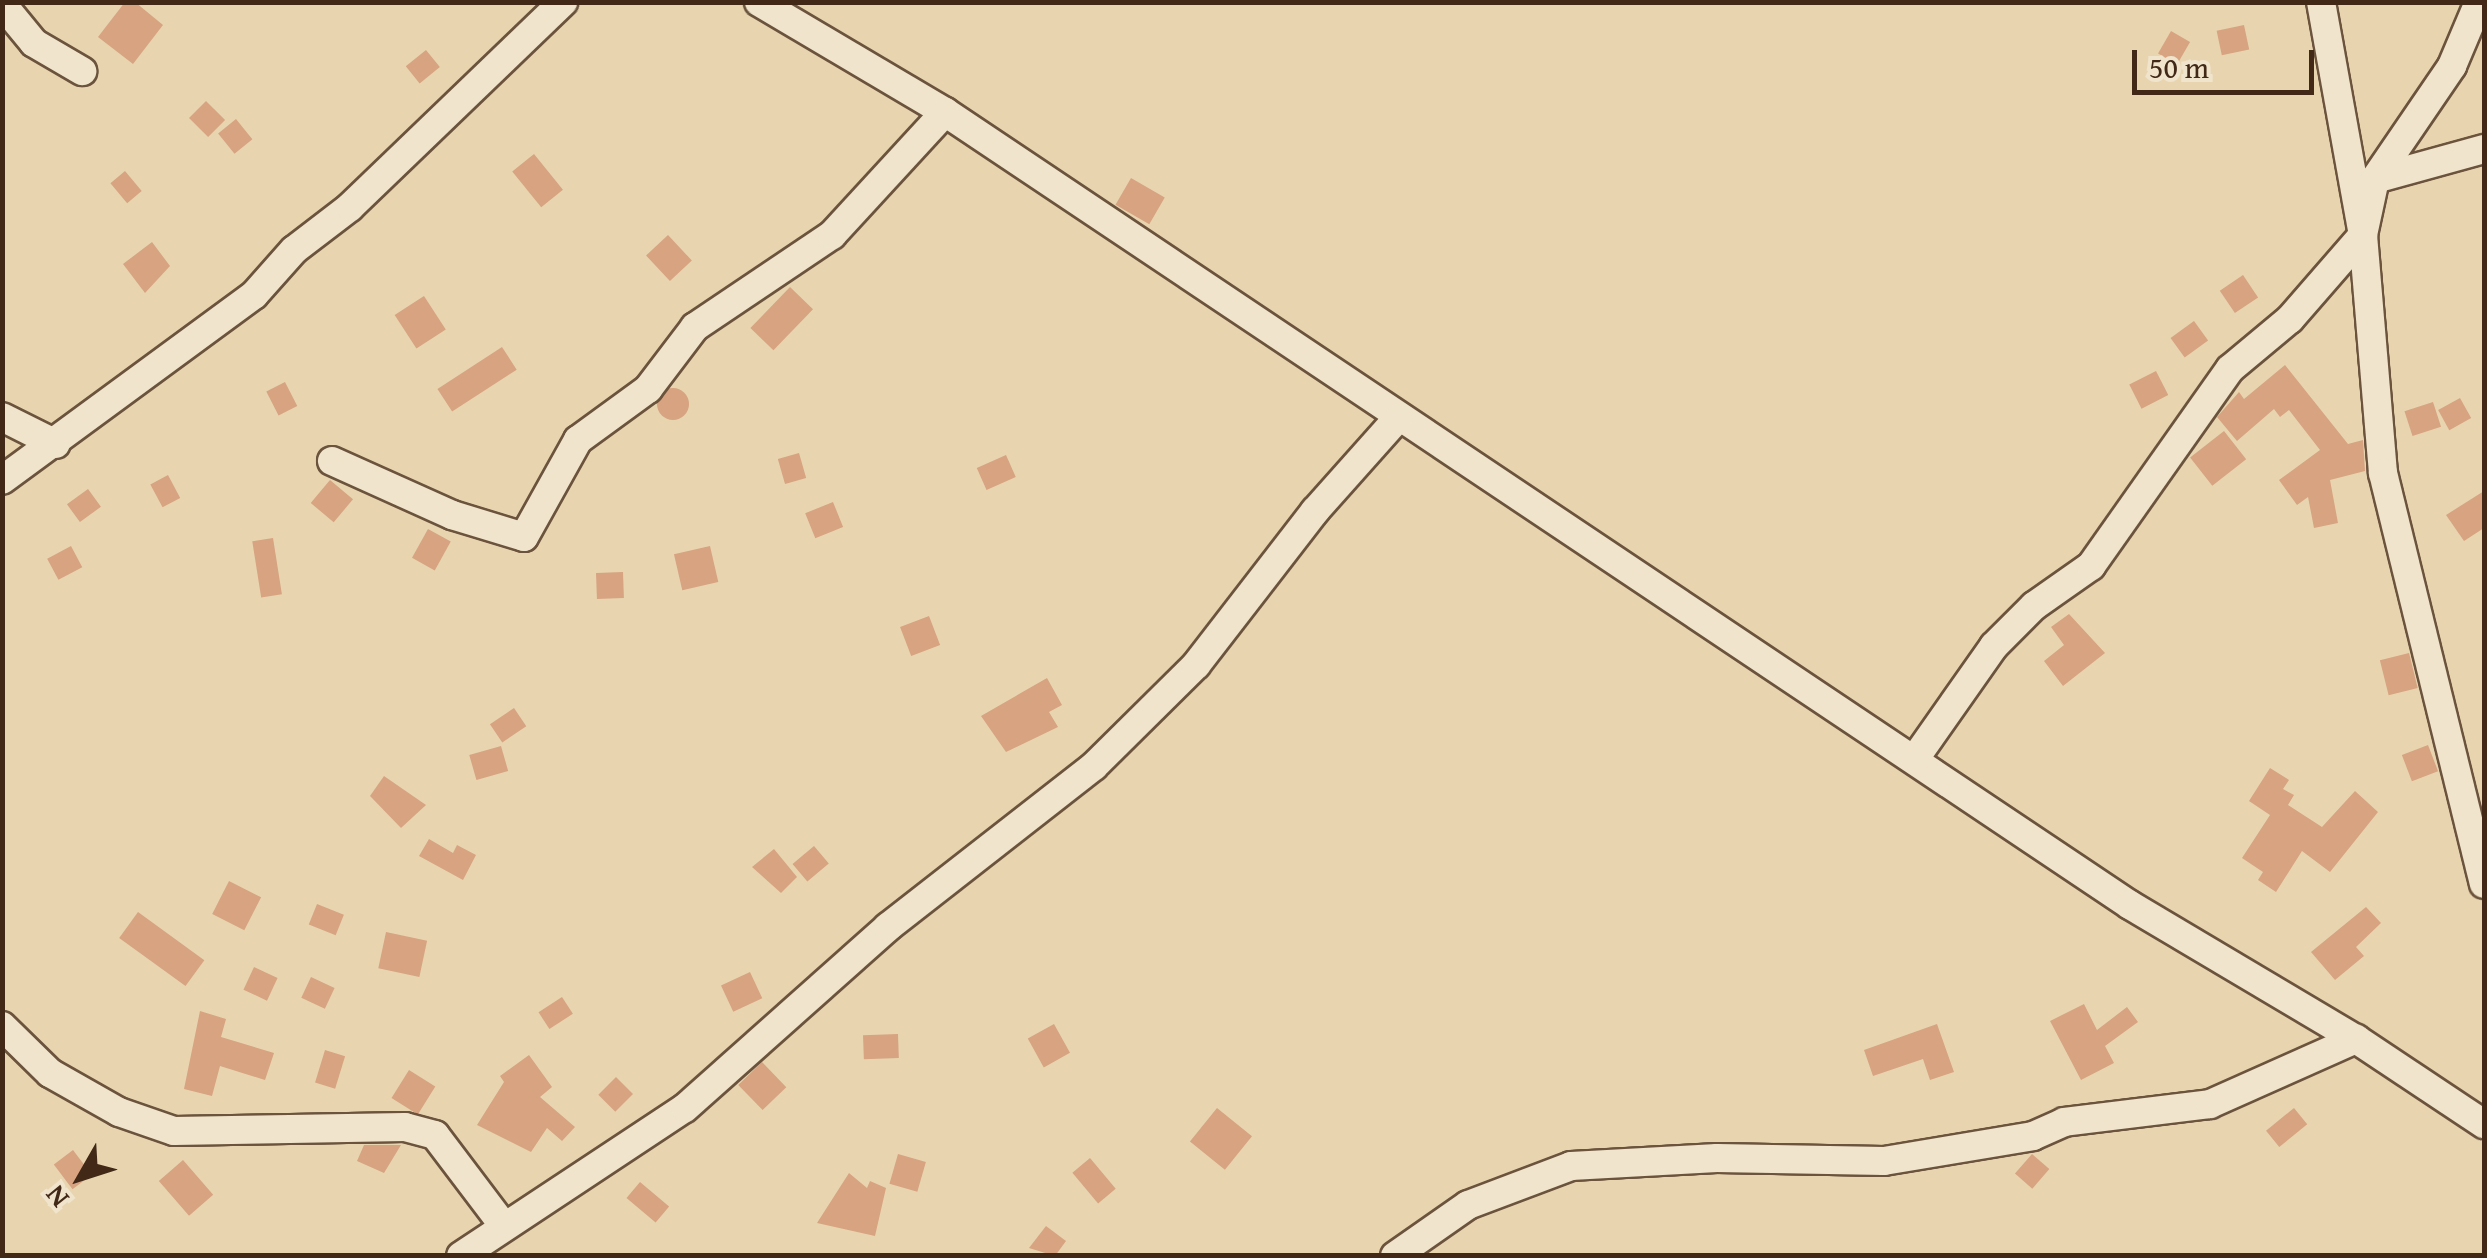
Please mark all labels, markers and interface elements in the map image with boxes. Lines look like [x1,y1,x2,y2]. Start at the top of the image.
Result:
scale bar [2137,30,2320,92]
text: 50 m [2149,45,2209,89]
north arrow [30,1128,130,1228]
text: N [34,1177,78,1217]

